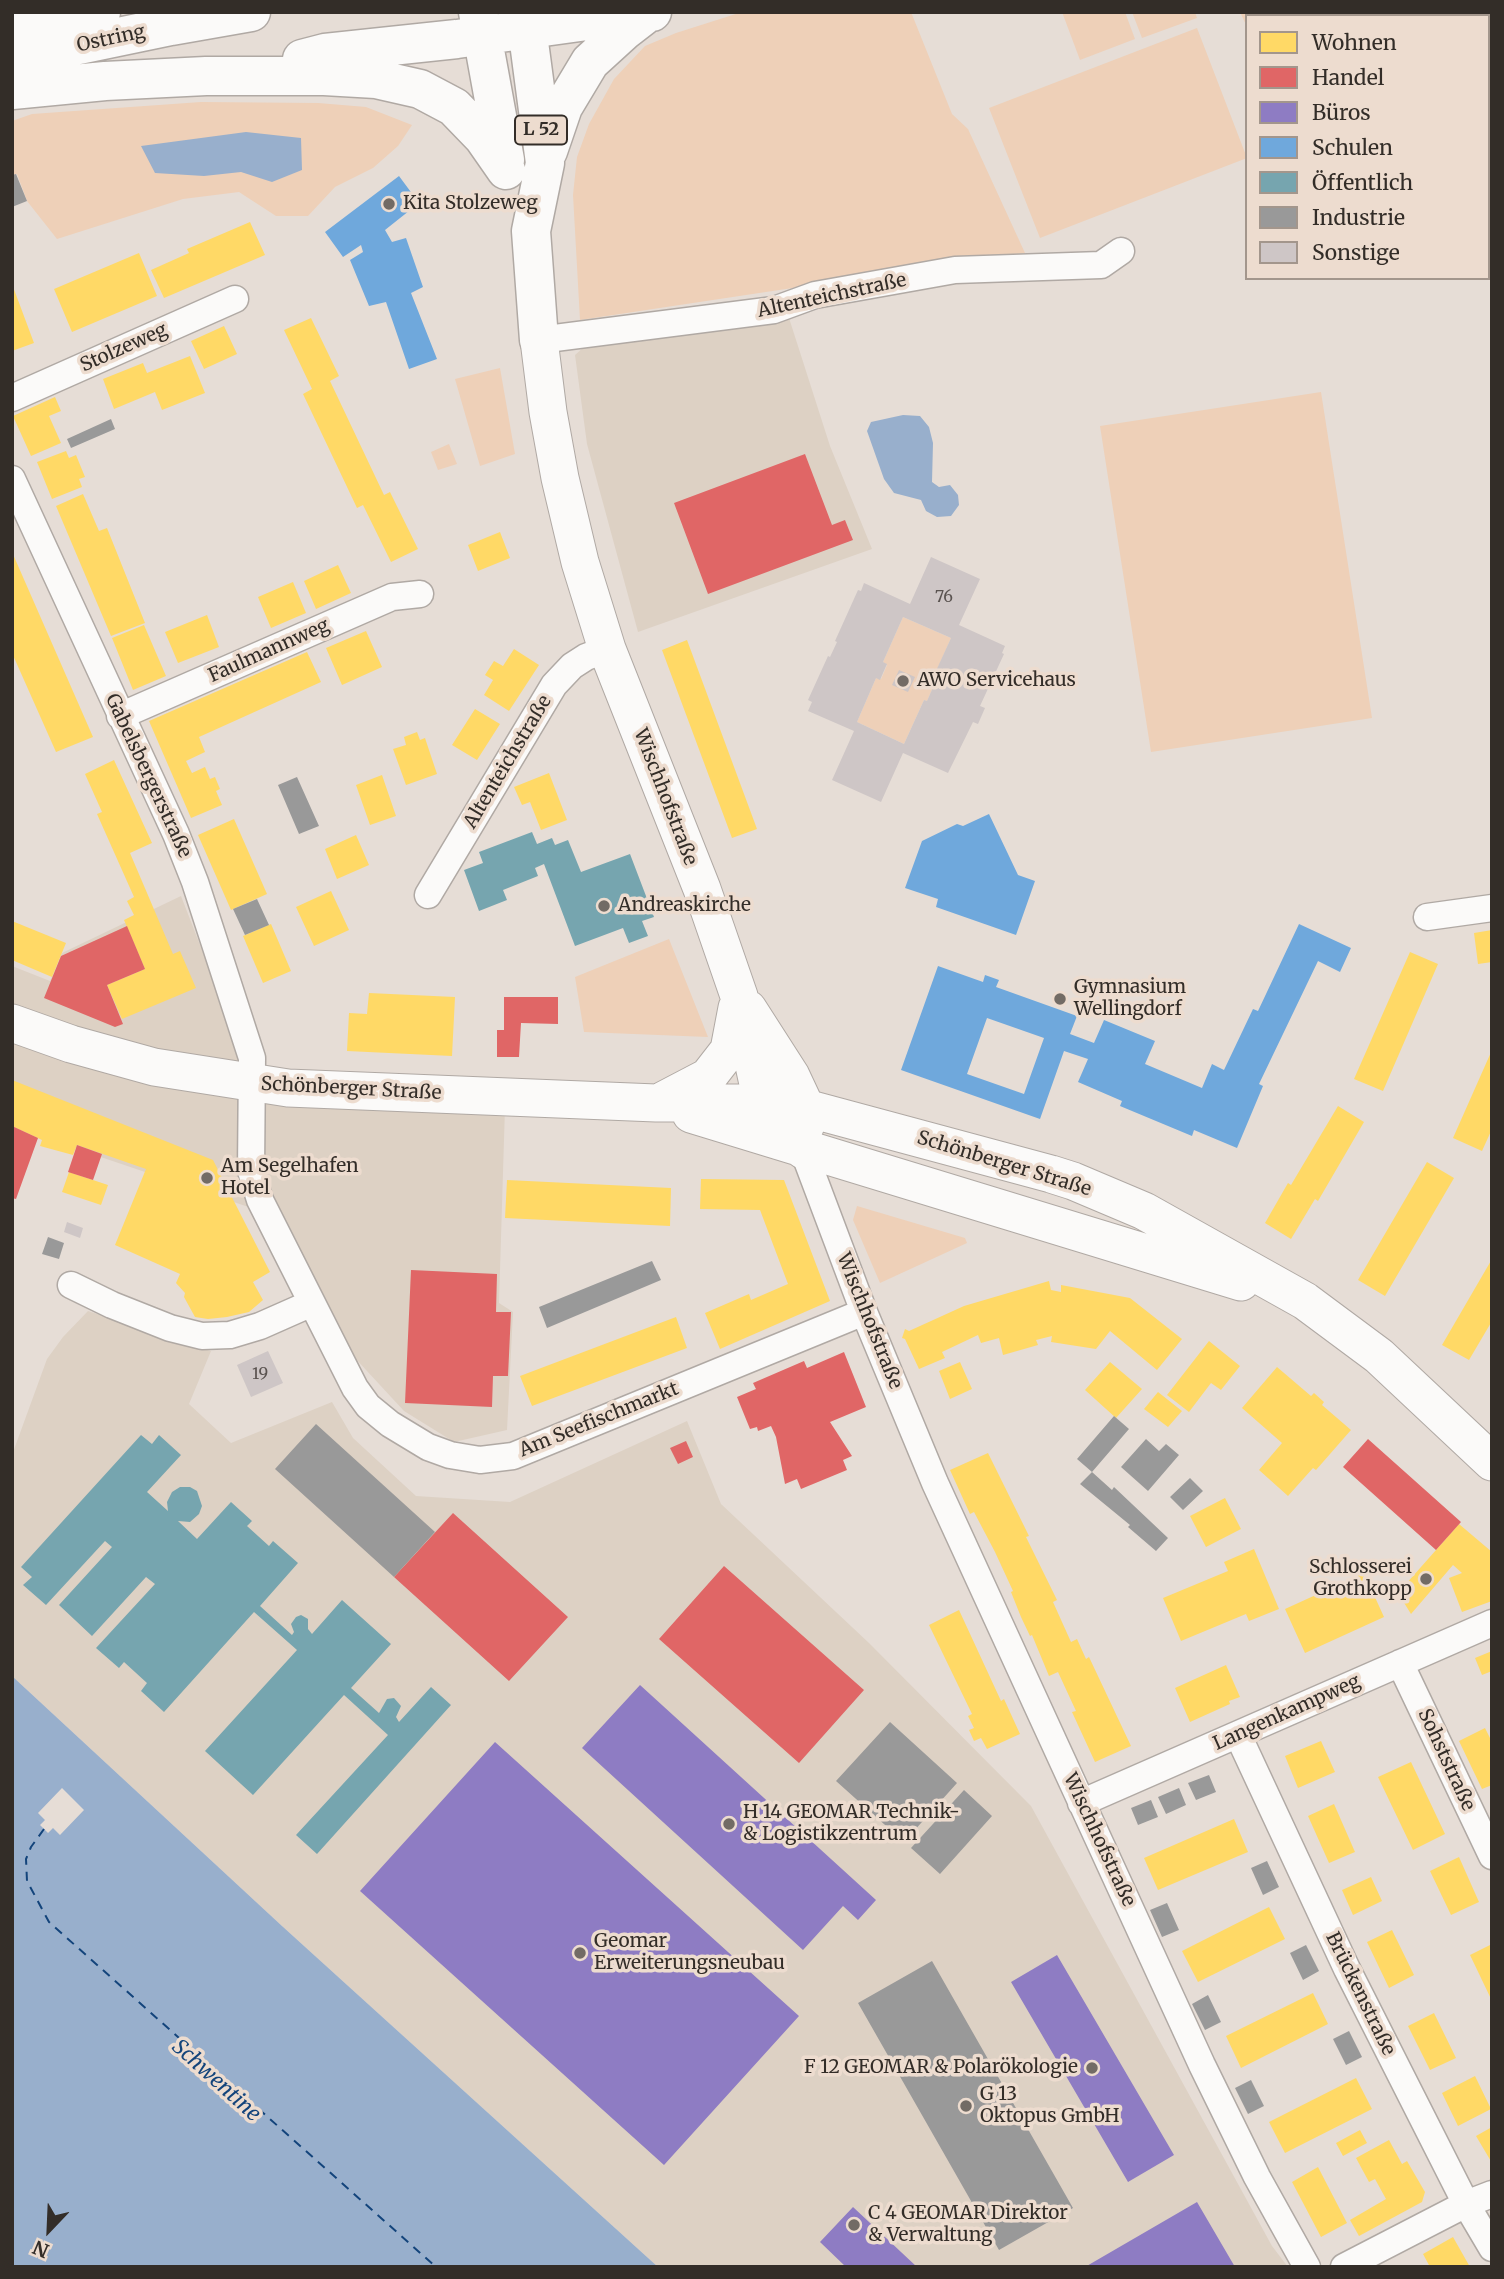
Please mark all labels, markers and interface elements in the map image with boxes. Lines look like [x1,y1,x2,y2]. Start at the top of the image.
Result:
legend [1245,14,1490,280]
street label: Ostring [75,21,147,57]
text: Wohnen [1312,29,1397,56]
text: Handel [1312,64,1384,91]
text: Büros [1312,99,1371,126]
road number: L 52 [515,116,567,145]
text: Schulen [1312,134,1393,161]
text: Öffentlich [1312,169,1413,196]
place label: Kita Stolzeweg [403,193,538,215]
marker: Kita Stolzeweg [381,196,397,212]
text: Industrie [1312,204,1405,231]
text: Sonstige [1312,239,1400,266]
street label: Altenteichstraße [756,269,908,323]
street label: Stolzeweg [77,319,171,377]
house number: 76 [935,587,953,607]
street label: Faulmannweg [205,614,333,688]
place label: AWO Servicehaus [917,670,1076,692]
marker: AWO Servicehaus [895,673,911,689]
street label: Gabelsbergerstraße [100,690,196,862]
street label: Altenteichstraße [459,691,557,833]
street label: Wischhofstraße [628,725,702,869]
place label: Andreaskirche [618,895,751,917]
marker: Andreaskirche [596,898,612,914]
place label: Gymnasium Wellingdorf [1074,977,1186,1021]
marker: Gymnasium Wellingdorf [1052,991,1068,1007]
street label: Schönberger Straße [260,1073,442,1105]
street label: Schönberger Straße [914,1127,1094,1201]
place label: Am Segelhafen Hotel [221,1156,359,1200]
marker: Am Segelhafen Hotel [199,1170,215,1186]
street label: Wischhofstraße [831,1250,907,1392]
house number: 19 [252,1364,268,1384]
street label: Am Seefischmarkt [516,1378,682,1462]
place label: Schlosserei Grothkopp [1309,1557,1412,1601]
marker: Schlosserei Grothkopp [1418,1571,1434,1587]
street label: Langenkampweg [1210,1670,1364,1756]
street label: Sohststraße [1413,1706,1479,1814]
street label: Wischhofstraße [1058,1770,1140,1910]
place label: H 14 GEOMAR Technik- & Logistikzentrum [743,1802,960,1846]
marker: H 14 GEOMAR Technik- & Logistikzentrum [721,1816,737,1832]
street label: Brückenstraße [1320,1929,1400,2059]
place label: Geomar Erweiterungsneubau [594,1931,785,1975]
marker: Geomar Erweiterungsneubau [572,1945,588,1961]
water label: Schwentine [167,2035,265,2127]
place label: F 12 GEOMAR & Polarökologie [804,2057,1078,2079]
marker: F 12 GEOMAR & Polarökologie [1084,2060,1100,2076]
place label: G 13 Oktopus GmbH [980,2084,1120,2128]
marker: G 13 Oktopus GmbH [958,2098,974,2114]
north arrow [14,2195,84,2265]
place label: C 4 GEOMAR Direktor & Verwaltung [868,2203,1068,2247]
marker: C 4 GEOMAR Direktor & Verwaltung [846,2217,862,2233]
text: N [29,2235,52,2263]

